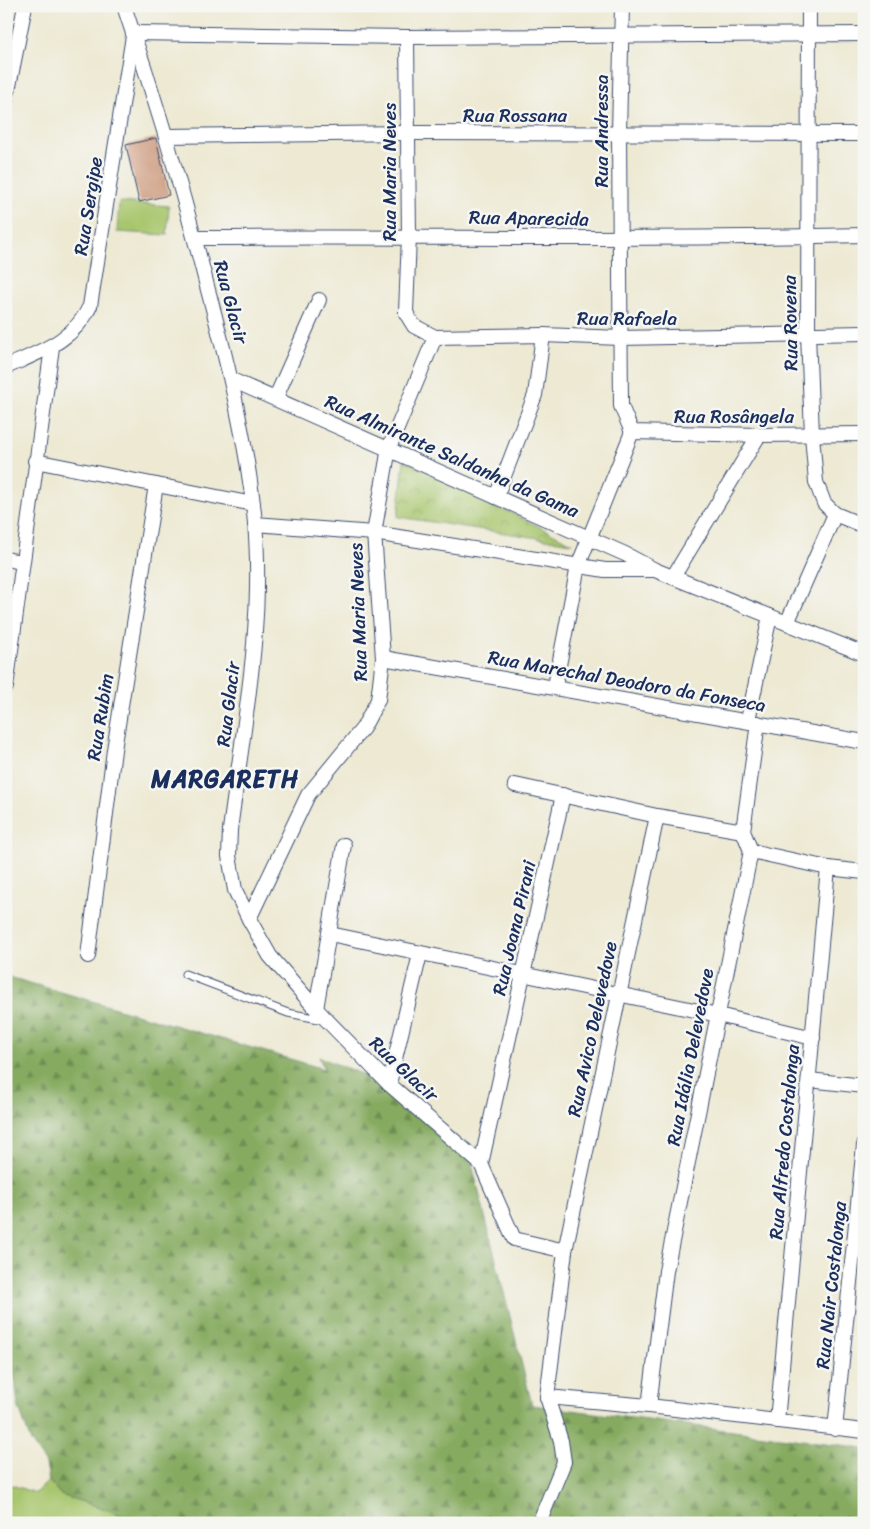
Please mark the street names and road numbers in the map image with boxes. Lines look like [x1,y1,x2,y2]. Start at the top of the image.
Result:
street label: Rua Andressa [585,74,618,187]
street label: Rua Rossana [463,99,567,132]
street label: Rua Maria Neves [373,103,406,241]
street label: Rua Sergipe [64,154,112,258]
street label: Rua Aparecida [469,200,590,236]
street label: Rua Glacir [204,256,258,349]
street label: Rua Rovena [773,275,807,371]
street label: Rua Rafaela [577,302,677,335]
street label: Rua Almirante Saldanha da Gama [319,385,585,527]
street label: Rua Rosângela [674,400,794,433]
street label: Rua Maria Neves [339,542,377,682]
street label: Rua Marechal Deodoro da Fonseca [486,640,769,722]
street label: Rua Glacir [206,658,250,748]
street label: Rua Rubim [77,671,123,763]
street label: Rua Joana Pirani [482,856,546,999]
street label: Rua Avico Delevedove [557,938,627,1120]
street label: Rua Idália Delevedove [657,965,723,1149]
street label: Rua Glacir [361,1028,447,1111]
street label: Rua Alfredo Costalonga [759,1043,809,1241]
street label: Rua Nair Costalonga [806,1199,856,1370]

